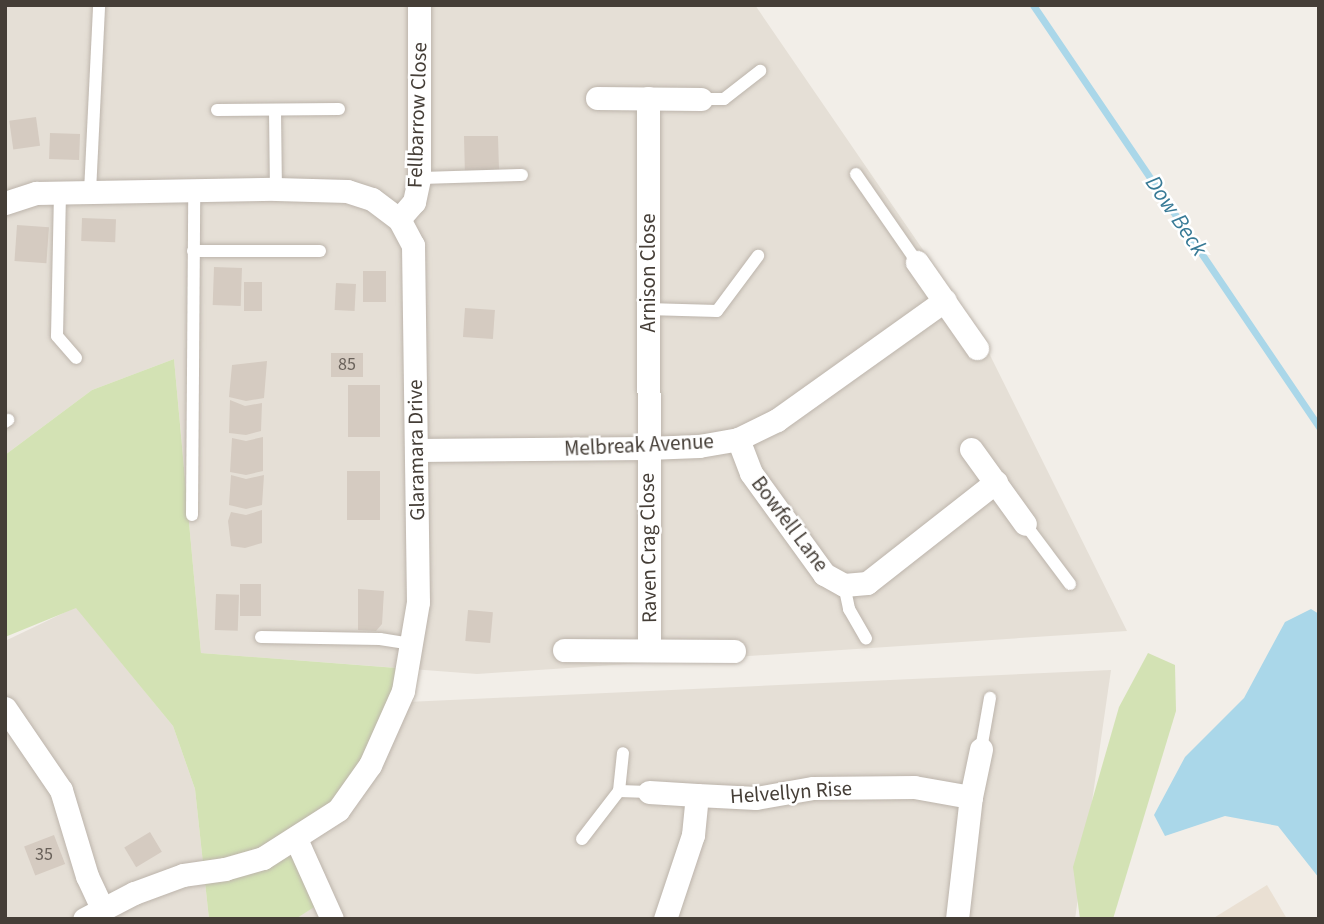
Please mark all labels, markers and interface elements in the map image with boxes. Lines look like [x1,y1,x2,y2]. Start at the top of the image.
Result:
street label: Fellbarrow Close [402,42,432,188]
water label: Dow Beck [1139,170,1213,262]
street label: Arnison Close [635,213,661,333]
house number: 85 [338,354,356,376]
street label: Glaramara Drive [402,379,430,521]
street label: Melbreak Avenue [564,428,714,462]
street label: Bowfell Lane [746,471,834,577]
street label: Raven Crag Close [634,473,662,623]
street label: Helvellyn Rise [729,775,853,809]
house number: 35 [35,844,53,866]

